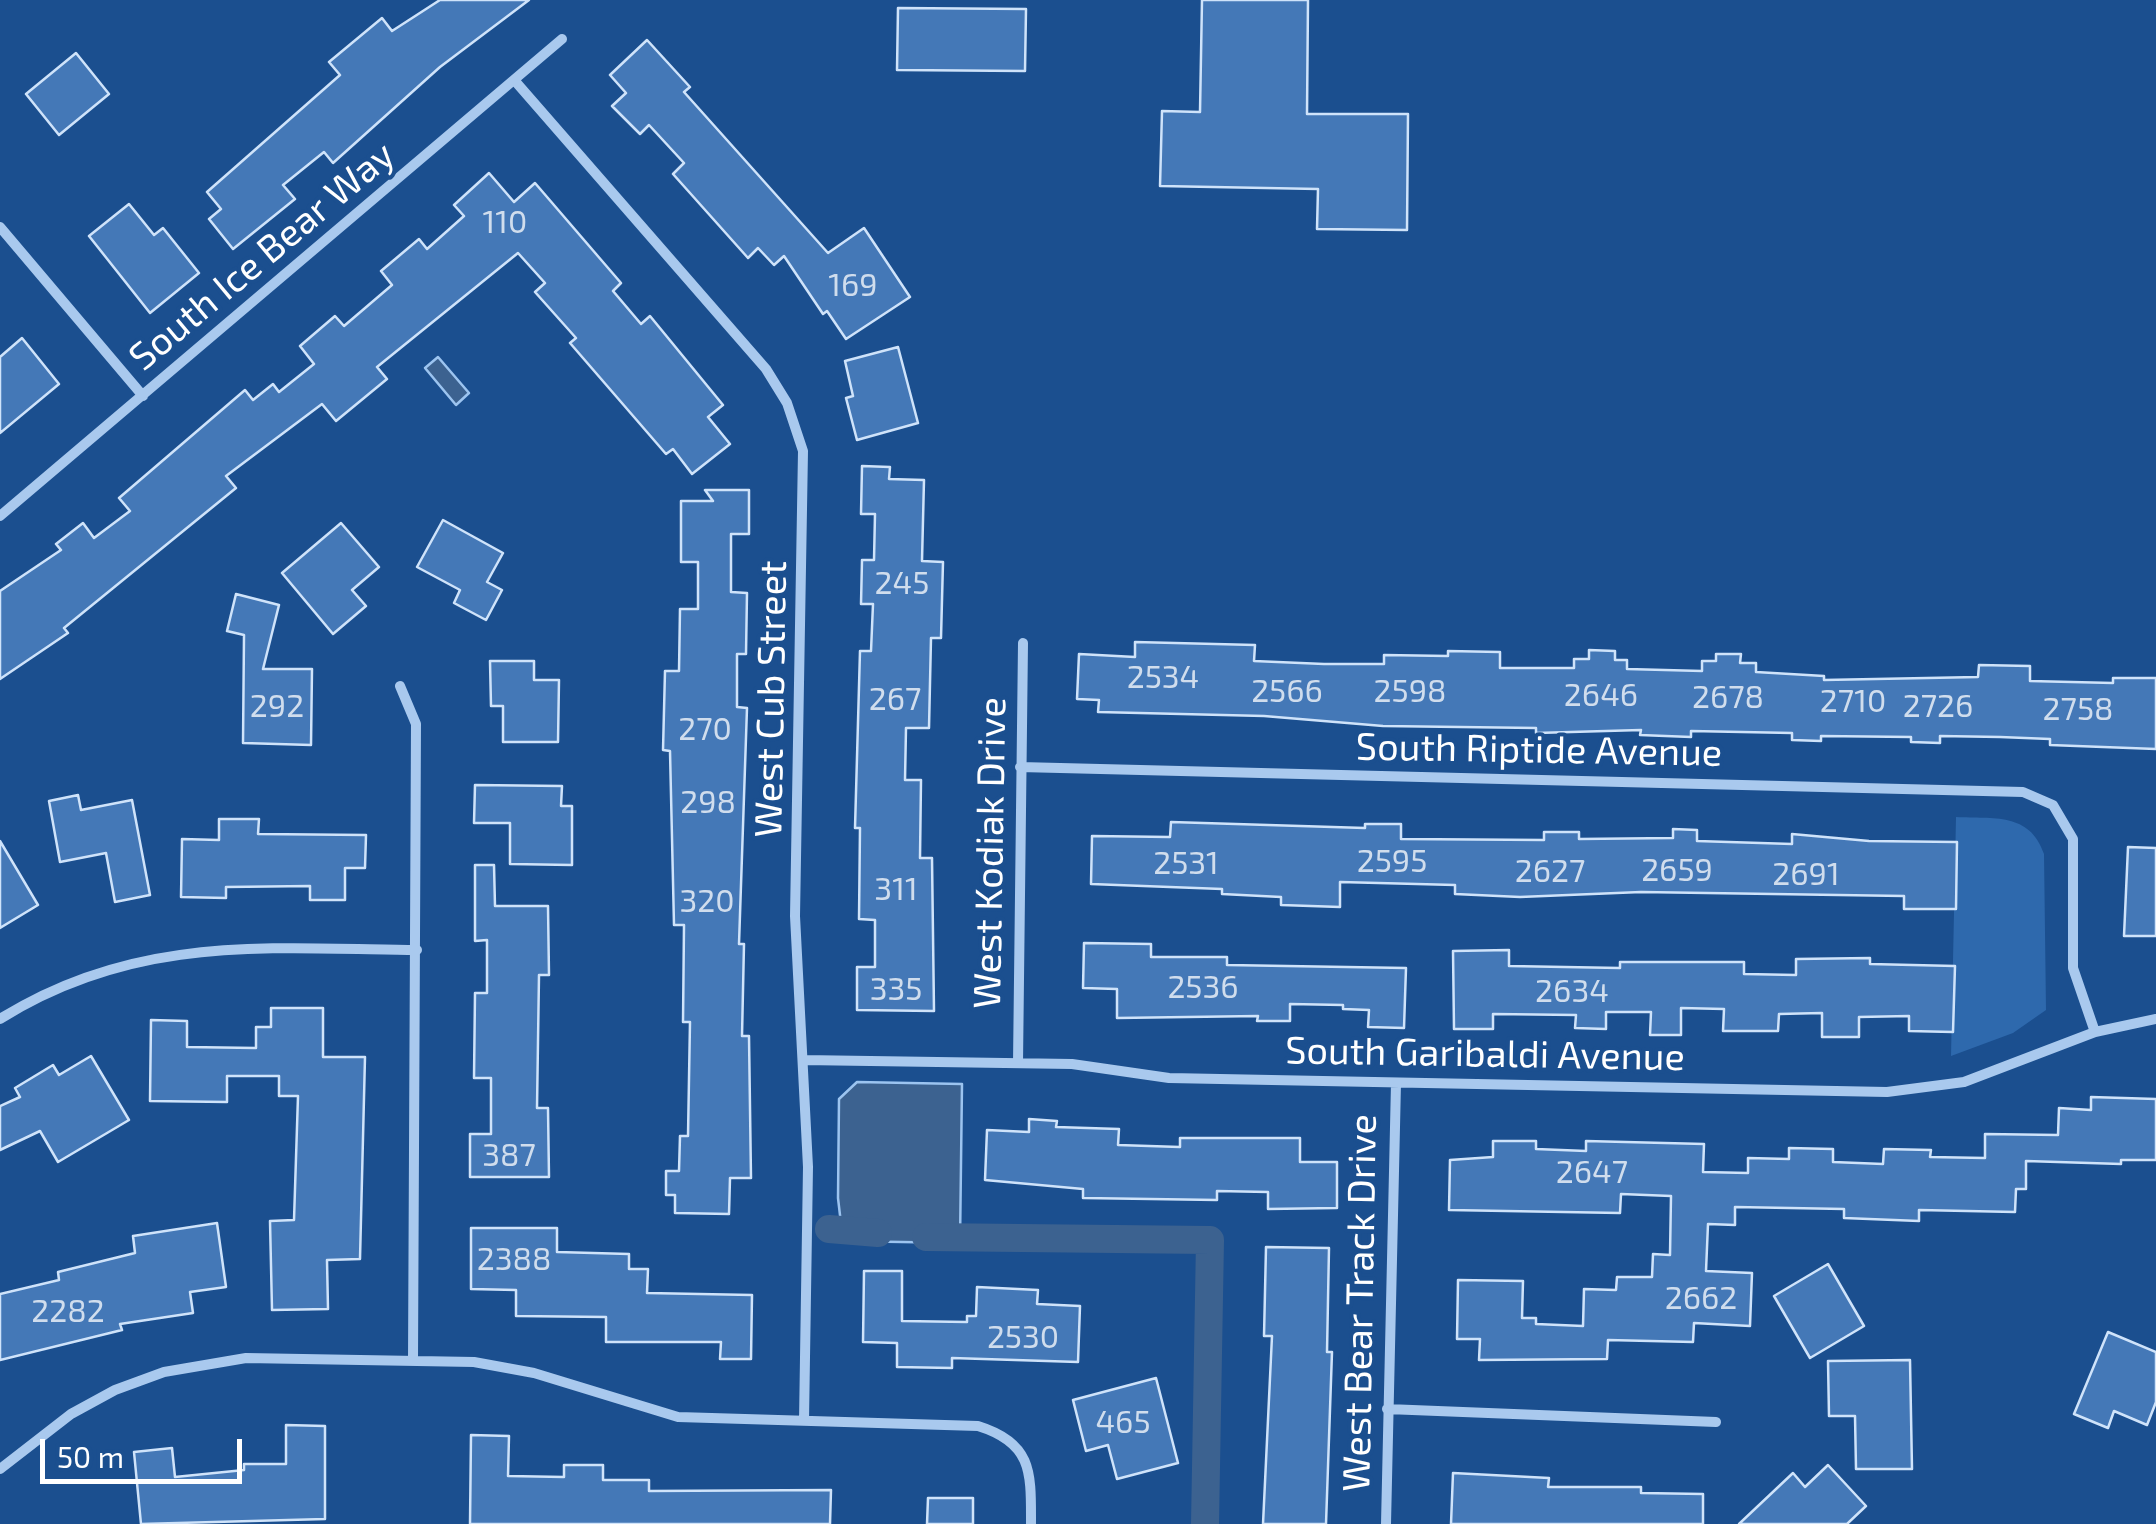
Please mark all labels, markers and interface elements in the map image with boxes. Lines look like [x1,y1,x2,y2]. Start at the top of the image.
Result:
street label: South Ice Bear Way [120,132,404,380]
house number: 110 [483,203,527,241]
house number: 169 [828,266,878,304]
street label: West Cub Street [746,560,796,838]
house number: 245 [875,564,929,602]
house number: 2534 [1127,658,1199,696]
house number: 2566 [1251,672,1323,710]
house number: 2598 [1374,672,1446,710]
house number: 2646 [1564,676,1638,714]
house number: 2678 [1692,678,1764,716]
house number: 267 [869,680,921,718]
house number: 2710 [1820,682,1886,720]
house number: 292 [250,687,304,725]
house number: 2726 [1903,687,1973,725]
house number: 2758 [2043,690,2113,728]
street label: West Kodiak Drive [964,697,1016,1009]
house number: 270 [678,710,732,748]
street label: South Riptide Avenue [1355,724,1723,776]
house number: 298 [680,783,736,821]
house number: 2595 [1357,842,1427,880]
house number: 2531 [1153,844,1219,882]
house number: 2659 [1641,851,1713,889]
house number: 2627 [1515,852,1585,890]
house number: 2691 [1772,855,1840,893]
house number: 311 [874,870,918,908]
house number: 320 [679,882,735,920]
house number: 2536 [1167,968,1239,1006]
house number: 335 [870,970,922,1008]
house number: 2634 [1535,972,1609,1010]
street label: South Garibaldi Avenue [1285,1028,1685,1080]
street label: West Bear Track Drive [1334,1114,1386,1492]
house number: 387 [482,1136,536,1174]
house number: 2647 [1556,1153,1628,1191]
house number: 2388 [477,1240,551,1278]
house number: 2662 [1665,1279,1737,1317]
house number: 2282 [31,1292,105,1330]
house number: 2530 [987,1318,1059,1356]
house number: 465 [1095,1403,1151,1441]
scale bar [45,1419,248,1481]
text: 50 m [57,1438,124,1474]

